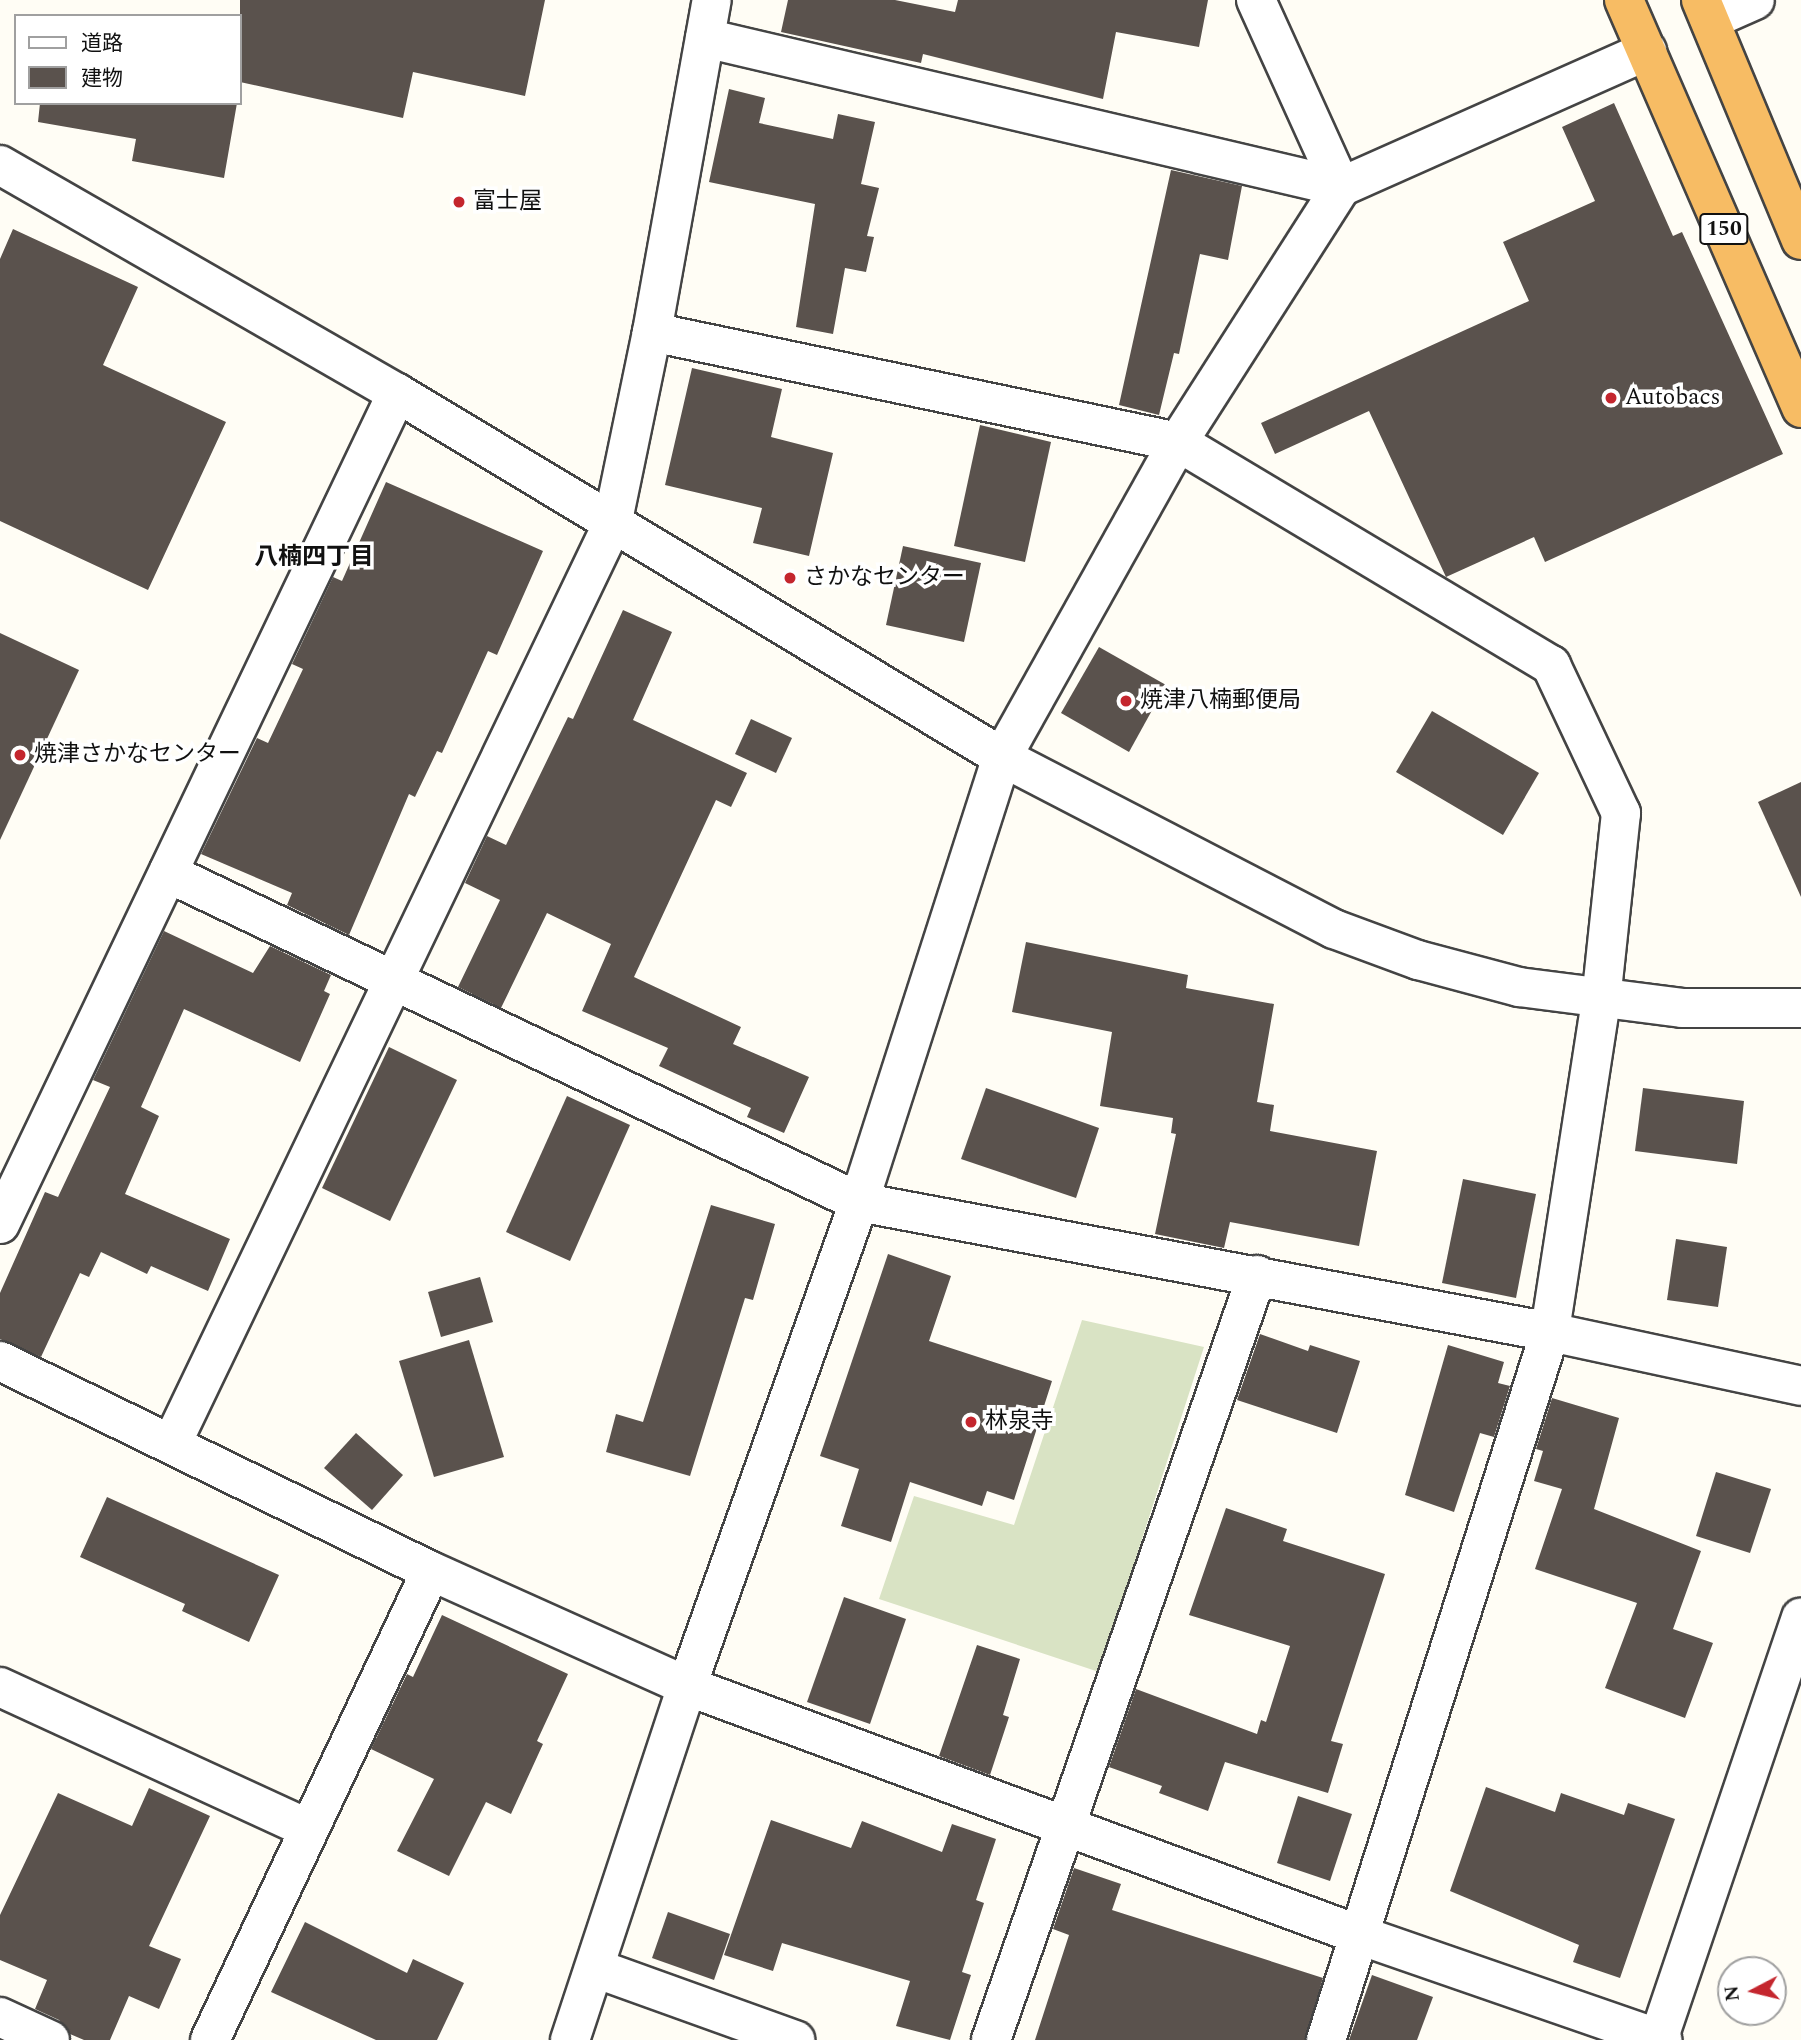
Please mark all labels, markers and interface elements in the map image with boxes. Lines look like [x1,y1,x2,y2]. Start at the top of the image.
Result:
legend [14,14,242,105]
text: 道路 [81,28,123,60]
text: 建物 [81,63,123,95]
place label: 富士屋 [473,188,542,216]
marker: 富士屋 [451,194,467,210]
road number: 150 [1698,212,1750,246]
place label: Autobacs [1625,384,1720,412]
marker: Autobacs [1603,390,1619,406]
district label: 八楠四丁目 [254,544,374,572]
place label: さかなセンター [804,564,965,592]
marker: さかなセンター [782,570,798,586]
place label: 焼津八楠郵便局 [1140,687,1301,715]
marker: 焼津八楠郵便局 [1118,693,1134,709]
place label: 焼津さかなセンター [34,741,241,769]
marker: 焼津さかなセンター [12,747,28,763]
place label: 林泉寺 [985,1408,1054,1436]
marker: 林泉寺 [963,1414,979,1430]
north arrow [1717,1956,1787,2026]
text: N [1717,1984,1748,2003]

